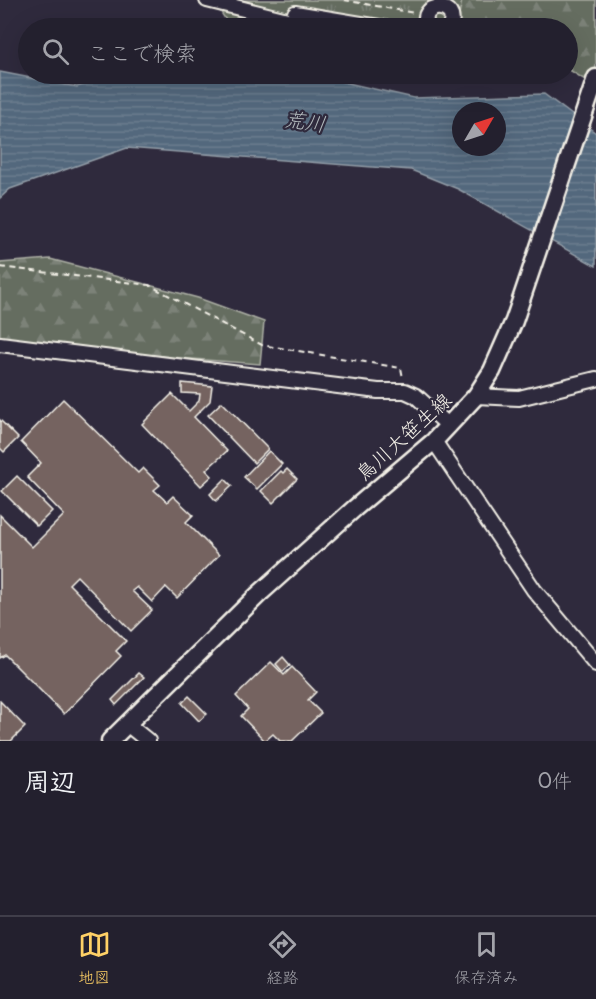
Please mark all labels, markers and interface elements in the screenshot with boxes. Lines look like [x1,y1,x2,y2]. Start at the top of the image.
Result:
search box [18,18,578,84]
icon: search [39,35,72,68]
text: ここで検索 [87,35,197,68]
water label: 荒川 [282,101,328,139]
north arrow [452,102,506,156]
street label: 鳥川大笹生線 [348,385,458,487]
text: 周辺 [24,761,76,800]
text: 0件 [537,765,572,795]
tab: 地図 [78,928,111,988]
tab: 経路 [266,928,299,988]
tab: 保存済み [454,928,518,988]

